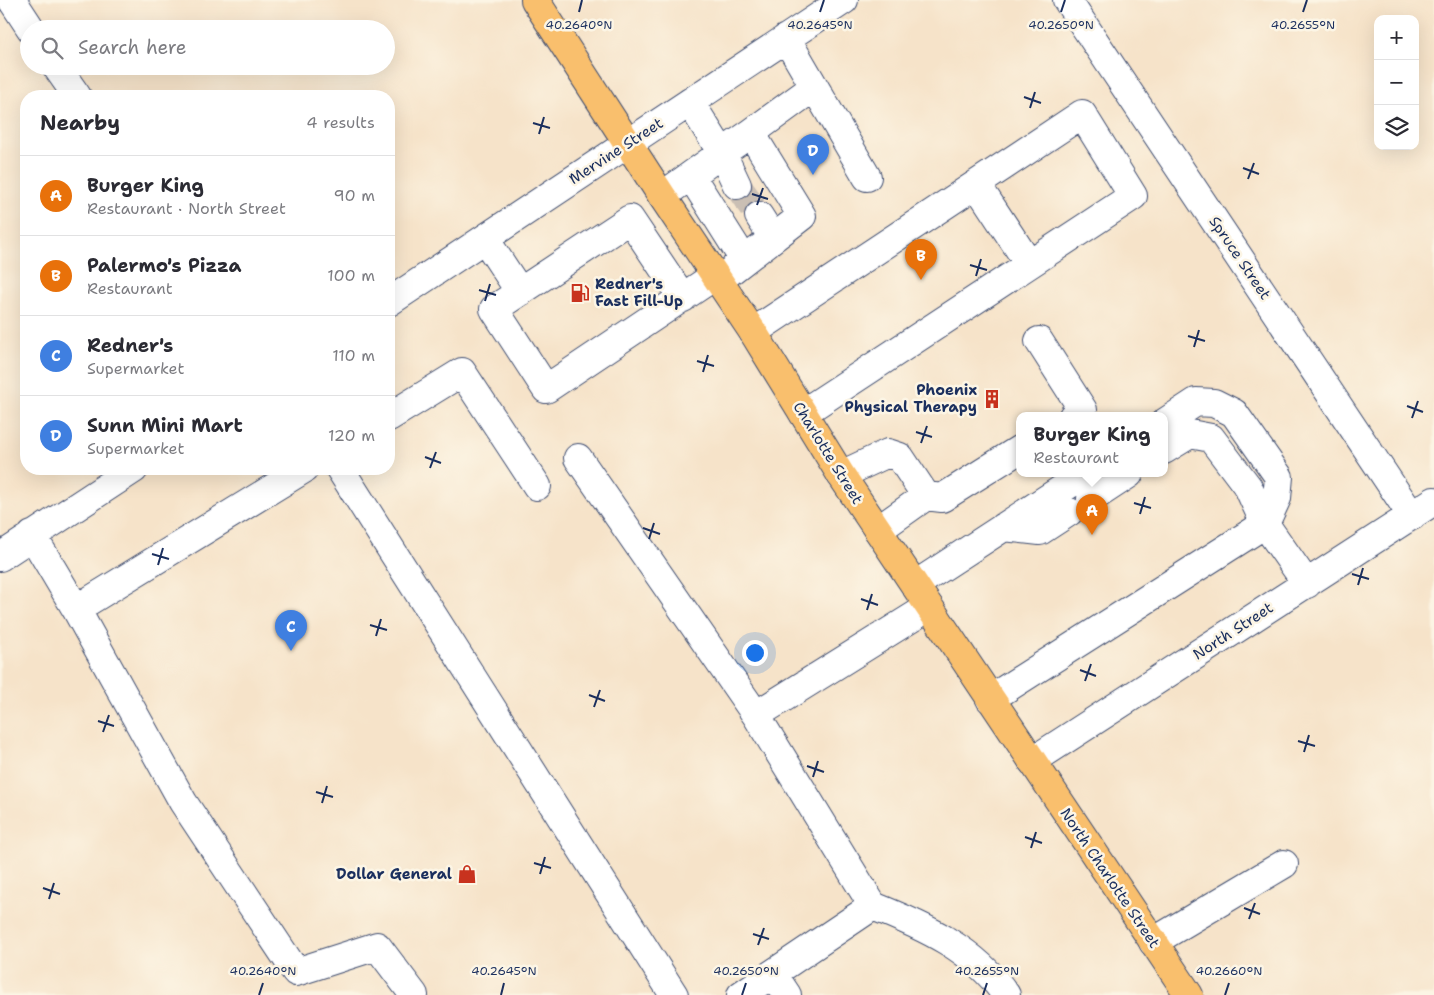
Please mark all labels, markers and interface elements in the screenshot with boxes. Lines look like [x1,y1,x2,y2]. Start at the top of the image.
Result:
map controls [1374,15,1419,150]
button: + [1374,15,1419,60]
text: 40.2640°N [546,17,612,33]
text: 40.2645°N [787,17,853,33]
text: 40.2650°N [1028,17,1094,33]
text: 40.2655°N [1271,17,1335,33]
search box [20,20,395,75]
icon: search [38,34,66,62]
text: Search here [78,35,187,60]
button: − [1374,60,1419,105]
button: layers [1374,105,1419,150]
text: Nearby [40,109,120,137]
text: 4 results [306,112,375,133]
street label: Mervine Street [565,113,667,189]
pin: D [797,134,829,175]
text: Burger King [87,173,204,198]
text: A [50,185,62,206]
text: 90 m [334,185,375,206]
text: Restaurant · North Street [87,198,286,219]
street label: Spruce Street [1205,212,1275,304]
pin: B [905,239,937,280]
text: Palermo's Pizza [87,253,242,278]
text: B [51,265,61,286]
text: 100 m [327,265,375,286]
place label: Redner's Fast Fill-Up [595,274,683,311]
text: Restaurant [87,278,173,299]
fuel station icon: Redner's Fast Fill-Up [569,282,591,304]
text: Redner's [87,333,173,358]
text: C [51,345,61,366]
text: 110 m [332,345,375,366]
text: Supermarket [87,358,184,379]
place label: Phoenix Physical Therapy [845,380,977,417]
building icon: Phoenix Physical Therapy [981,388,1003,410]
street label: Charlotte Street [788,398,868,508]
popup [1016,412,1168,477]
text: Sunn Mini Mart [87,413,243,438]
text: Burger King [1034,422,1150,447]
text: D [50,425,62,446]
text: 120 m [328,425,375,446]
text: Supermarket [87,438,184,459]
text: Restaurant [1034,447,1119,468]
pin: A [1076,494,1108,535]
street label: North Street [1189,598,1277,664]
pin: C [275,610,307,651]
your location [742,640,768,666]
street label: North Charlotte Street [1056,804,1164,952]
shop icon: Dollar General [456,863,478,885]
place label: Dollar General [336,864,452,884]
text: 40.2640°N [230,963,296,979]
text: 40.2645°N [471,963,537,979]
text: 40.2650°N [713,963,779,979]
text: 40.2655°N [955,963,1019,979]
text: 40.2660°N [1196,963,1262,979]

